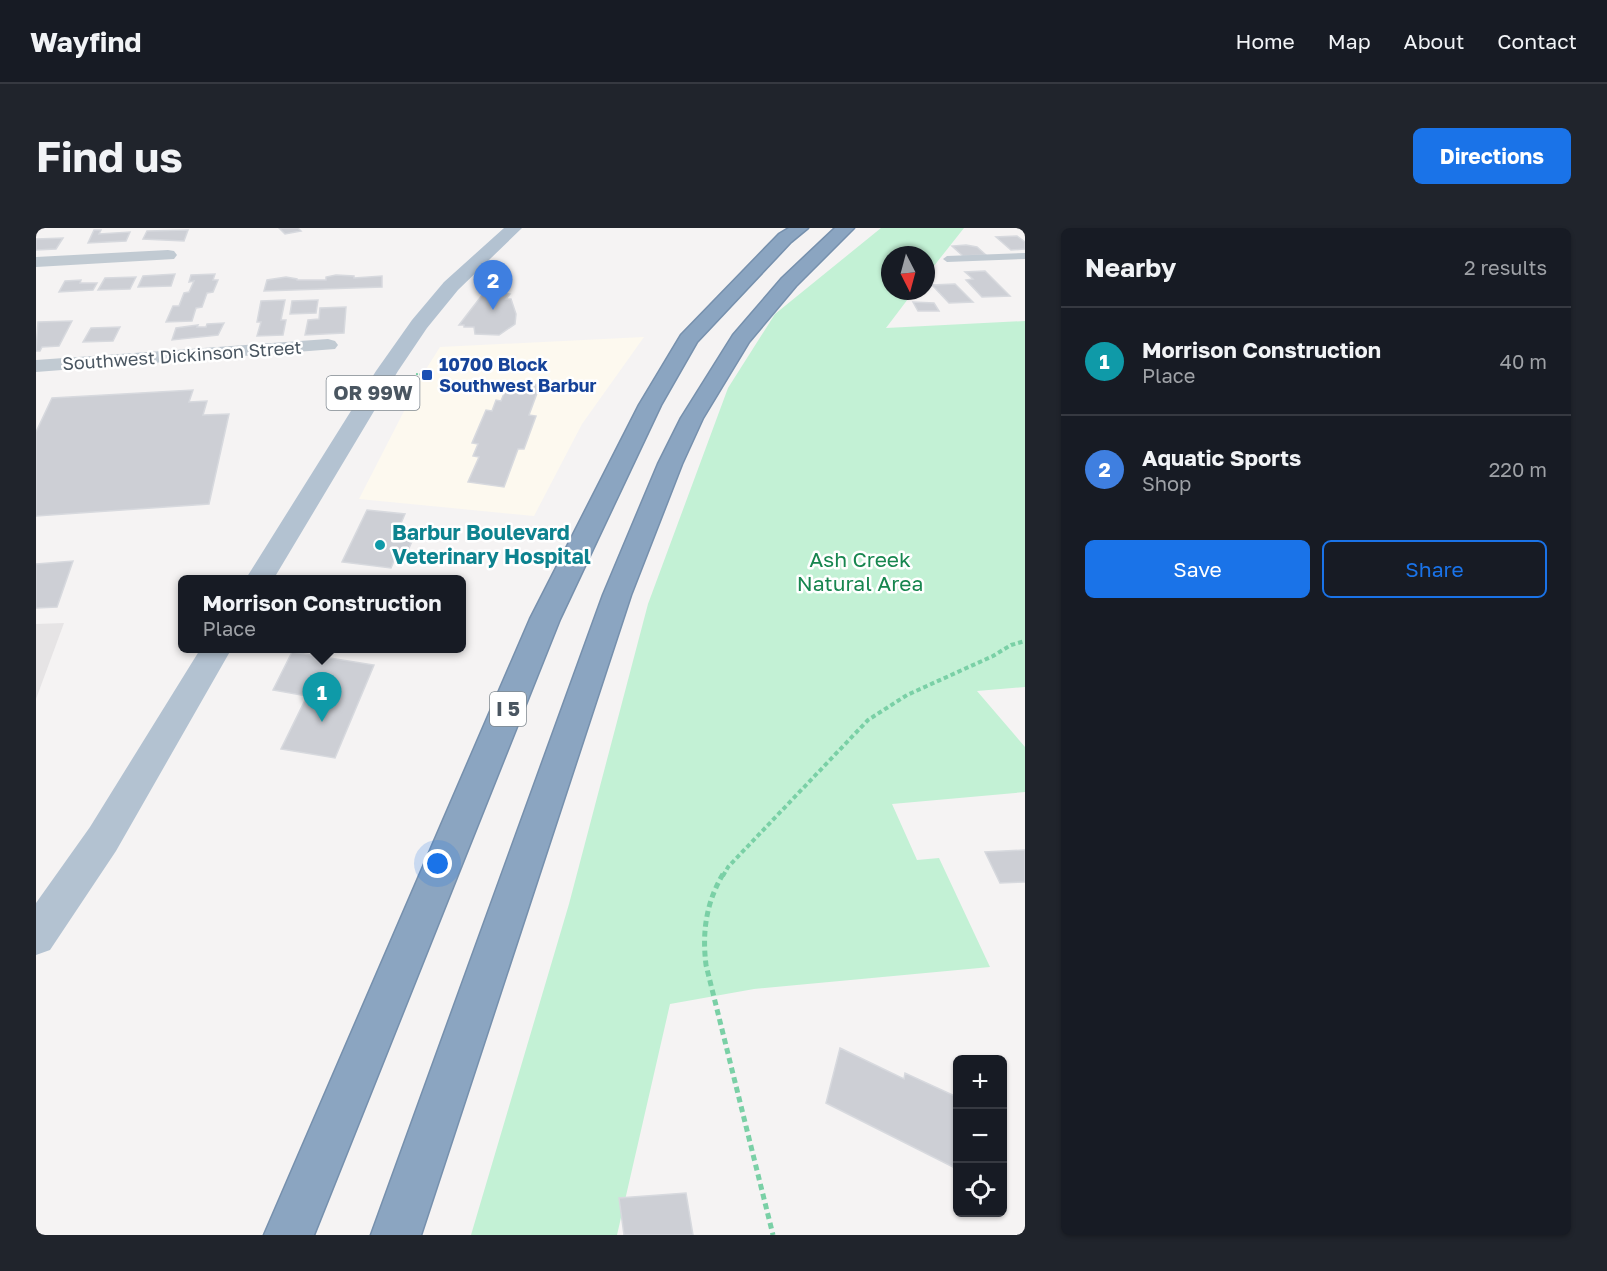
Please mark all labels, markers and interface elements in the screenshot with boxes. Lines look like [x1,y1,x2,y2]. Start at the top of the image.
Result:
text: Wayfind [30,25,142,58]
text: Home [1235,28,1295,54]
text: Map [1328,28,1371,54]
text: About [1404,28,1464,54]
text: Contact [1497,28,1577,54]
button: Directions [1413,128,1571,184]
text: Find us [36,131,183,181]
north arrow [881,246,935,300]
text: Nearby [1085,252,1176,283]
text: 2 results [1464,255,1547,279]
pin: 2 [474,260,512,310]
street label: Southwest Dickinson Street [62,336,302,374]
text: Morrison Construction [1142,336,1381,363]
text: 1 [1099,349,1110,373]
text: 40 m [1500,349,1547,373]
place label: 10700 Block Southwest Barbur [439,353,597,396]
text: Place [1142,363,1195,387]
marker: 10700 Block Southwest Barbur [420,368,434,382]
road number: OR 99W [326,376,420,410]
text: Aquatic Sports [1142,444,1301,471]
text: 2 [1098,457,1111,481]
text: 220 m [1489,457,1547,481]
text: Shop [1142,471,1191,495]
place label: Barbur Boulevard Veterinary Hospital [392,519,591,569]
marker: Barbur Boulevard Veterinary Hospital [373,538,387,552]
button: Save [1085,540,1310,598]
button: Share [1322,540,1547,598]
park label: Ash Creek Natural Area [797,546,923,596]
popup [178,575,466,653]
text: Morrison Construction [202,589,442,616]
text: Place [202,616,256,640]
pin: 1 [302,672,342,722]
road number: I 5 [490,692,526,726]
your location [423,849,452,878]
map controls [953,1055,1007,1217]
button: + [953,1055,1007,1109]
button: − [953,1109,1007,1163]
button: locate [953,1163,1007,1217]

